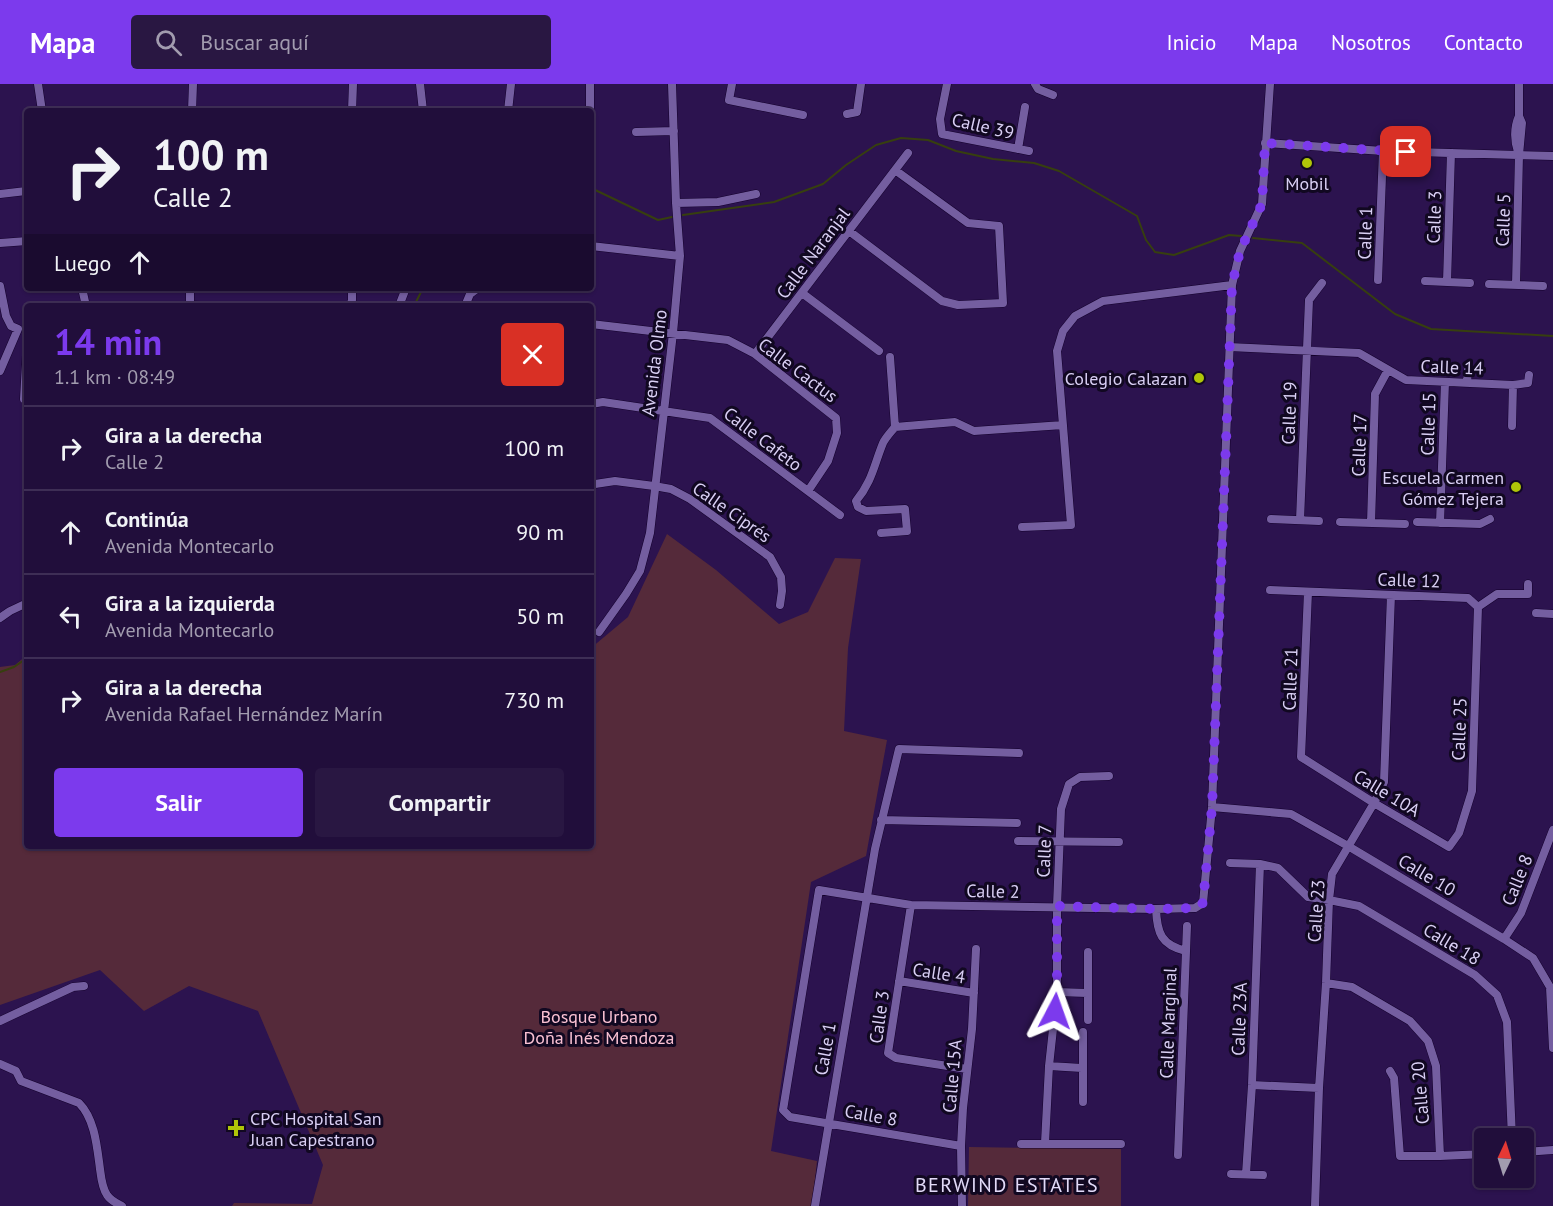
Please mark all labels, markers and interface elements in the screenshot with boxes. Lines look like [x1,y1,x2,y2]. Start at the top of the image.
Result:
search box [131,15,551,69]
text: Mapa [30,24,95,61]
icon: search [152,26,185,59]
text: Buscar aquí [200,28,309,56]
text: Inicio [1167,29,1216,56]
text: Mapa [1249,29,1298,56]
text: Nosotros [1331,29,1411,56]
text: Contacto [1444,29,1523,56]
street label: Calle 39 [950,108,1016,144]
pin [1380,126,1431,177]
text: 100 m [153,127,269,182]
icon: right [54,132,132,210]
icon: arrive [1389,135,1422,168]
marker: Mobil [1300,156,1314,170]
place label: Mobil [1285,172,1330,195]
text: Calle 2 [153,180,233,214]
street label: Calle 3 [1422,190,1446,244]
street label: Calle 5 [1491,193,1515,247]
street label: Calle Naranjal [771,202,855,303]
street label: Calle 1 [1353,206,1377,260]
icon: ahead [123,246,156,279]
text: Luego [54,249,111,277]
street label: Avenida Olmo [636,308,672,418]
text: 14 min [54,318,162,365]
button: close [501,323,564,386]
street label: Calle Cactus [754,333,842,407]
street label: Calle 14 [1420,354,1484,380]
text: 1.1 km · 08:49 [54,364,175,390]
place label: Colegio Calazan [1065,367,1187,390]
marker: Colegio Calazan [1192,371,1206,385]
street label: Calle 19 [1276,381,1302,445]
street label: Calle 15 [1415,392,1441,456]
street label: Calle Cafeto [719,402,807,476]
street label: Calle 17 [1346,413,1372,477]
text: Gira a la derecha [105,421,262,449]
icon: right [54,432,87,465]
text: 100 m [504,434,564,462]
text: Calle 2 [105,449,164,475]
place label: Escuela Carmen Gómez Tejera [1382,466,1504,510]
street label: Calle Ciprés [688,476,776,548]
marker: Escuela Carmen Gómez Tejera [1509,480,1523,494]
text: Continúa [105,505,189,533]
icon: ahead [54,516,87,549]
text: 90 m [516,518,564,546]
text: Avenida Montecarlo [105,533,274,559]
street label: Calle 12 [1377,567,1441,593]
text: Gira a la izquierda [105,589,275,617]
icon: left [54,600,87,633]
text: 50 m [516,602,564,630]
text: Avenida Montecarlo [105,617,274,643]
street label: Calle 21 [1277,647,1303,711]
text: Gira a la derecha [105,673,262,701]
icon: right [54,684,87,717]
text: 730 m [504,686,564,714]
street label: Calle 25 [1446,697,1472,761]
text: Avenida Rafael Hernández Marín [105,701,383,727]
street label: Calle 10A [1350,764,1425,822]
button: Salir [54,768,303,837]
button: Compartir [315,768,564,837]
street label: Calle 7 [1032,824,1056,878]
street label: Calle 10 [1394,849,1460,901]
street label: Calle 8 [1496,851,1538,909]
street label: Calle 2 [966,879,1020,903]
street label: Calle 23 [1302,879,1330,943]
street label: Calle 18 [1419,918,1485,970]
street label: Calle 4 [911,957,967,989]
street label: Calle Marginal [1155,966,1181,1079]
position arrow [1023,979,1087,1043]
street label: Calle 23A [1226,981,1252,1056]
street label: Calle 3 [864,989,894,1045]
park label: Bosque Urbano Doña Inés Mendoza [524,1005,674,1049]
street label: Calle 1 [809,1021,841,1077]
street label: Calle 15A [937,1038,967,1114]
street label: Calle 20 [1406,1060,1434,1125]
street label: Calle 8 [843,1099,899,1131]
place label: CPC Hospital San Juan Capestrano [249,1107,382,1151]
marker: CPC Hospital San Juan Capestrano [227,1119,245,1137]
north arrow [1474,1128,1534,1188]
map controls [1474,1128,1534,1188]
district label: BERWIND ESTATES [915,1172,1099,1198]

